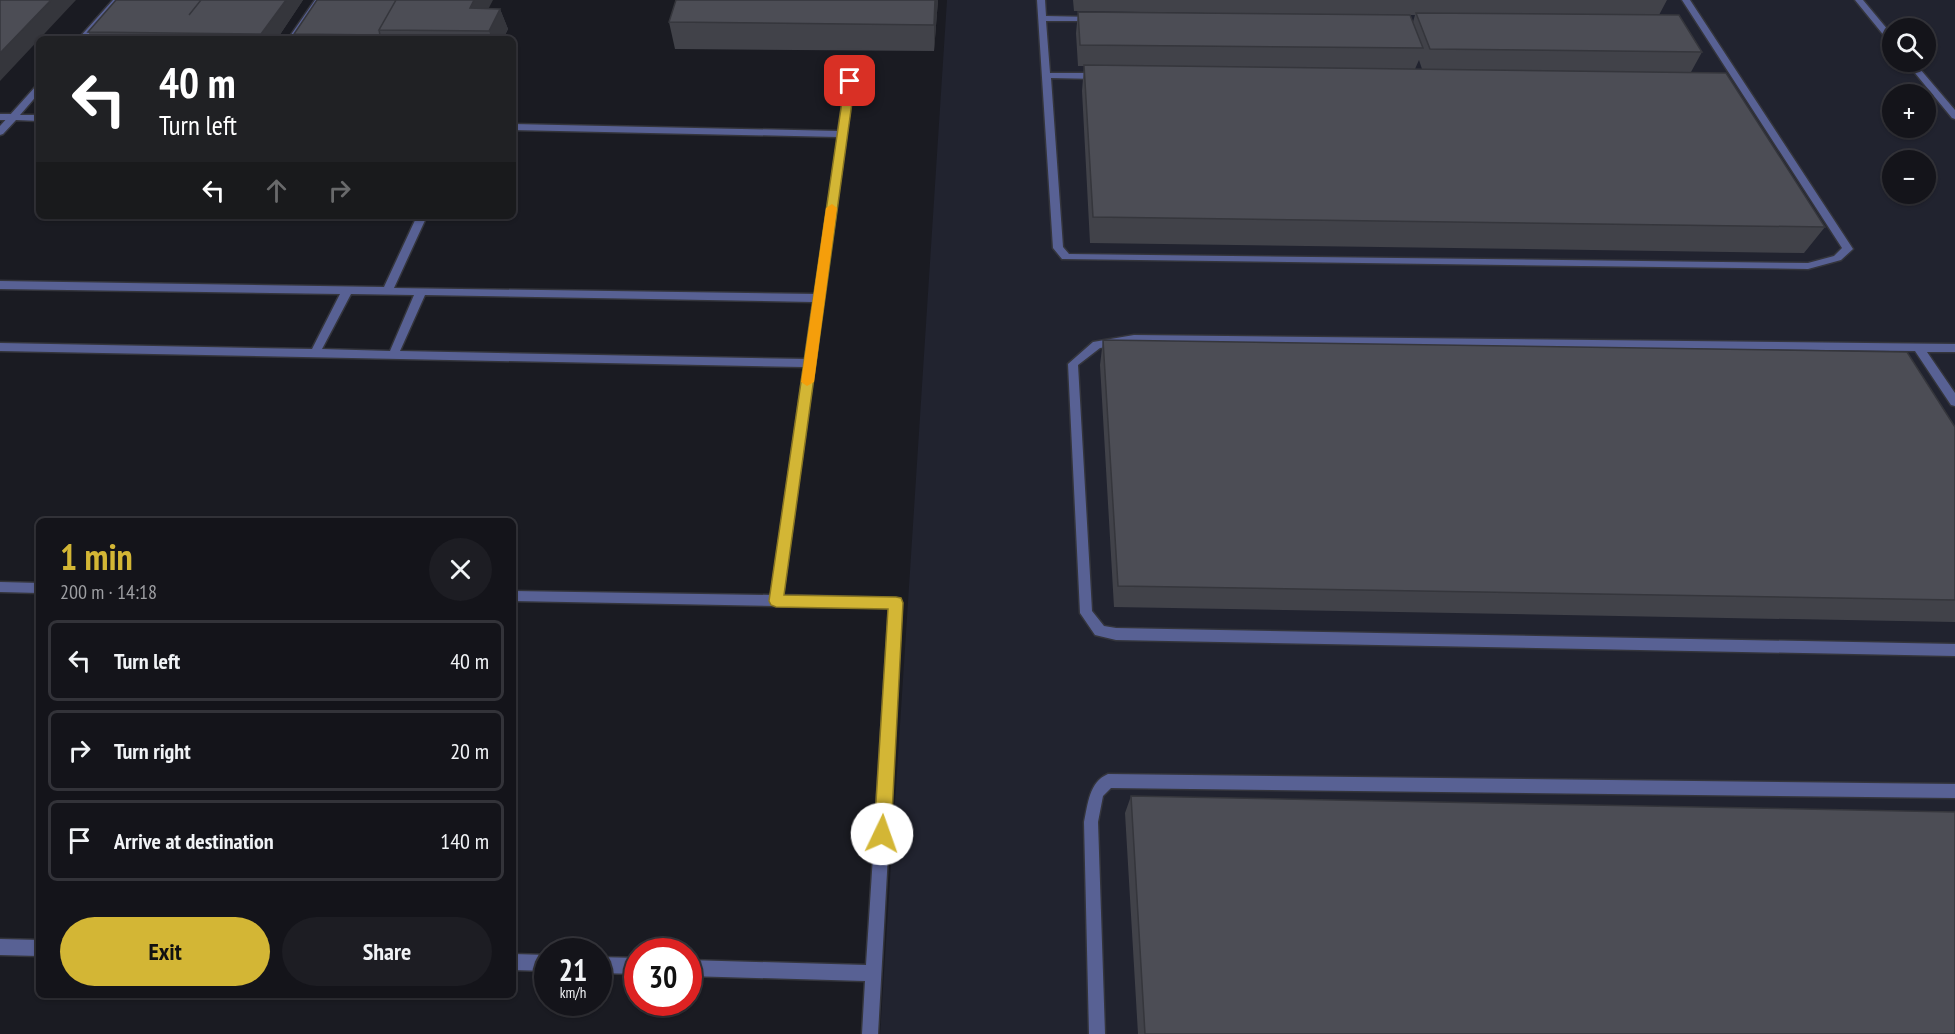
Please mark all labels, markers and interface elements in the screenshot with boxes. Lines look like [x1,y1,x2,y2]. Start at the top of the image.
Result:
map controls [1882,18,1936,204]
button: search [1882,18,1936,72]
text: 40 m [159,55,236,110]
pin [824,55,875,106]
icon: left [60,60,138,138]
icon: arrive [833,64,866,97]
button: + [1882,84,1936,138]
text: Turn left [159,108,237,142]
button: − [1882,150,1936,204]
icon: left [197,174,230,207]
icon: ahead [260,174,293,207]
icon: right [323,174,356,207]
text: 1 min [60,533,133,580]
button: close [429,538,492,601]
text: 200 m · 14:18 [60,579,157,605]
icon: left [63,644,96,677]
text: Turn left [114,647,180,675]
text: 40 m [450,647,489,675]
icon: right [63,734,96,767]
text: Turn right [114,737,191,765]
text: 20 m [450,737,489,765]
position arrow [850,802,914,866]
icon: arrive [63,824,96,857]
text: Arrive at destination [114,827,274,855]
text: 140 m [440,827,489,855]
button: Exit [60,917,270,986]
button: Share [282,917,492,986]
speed limit sign: 30 [624,938,702,1016]
text: 21 [559,950,587,989]
text: km/h [560,983,586,1002]

